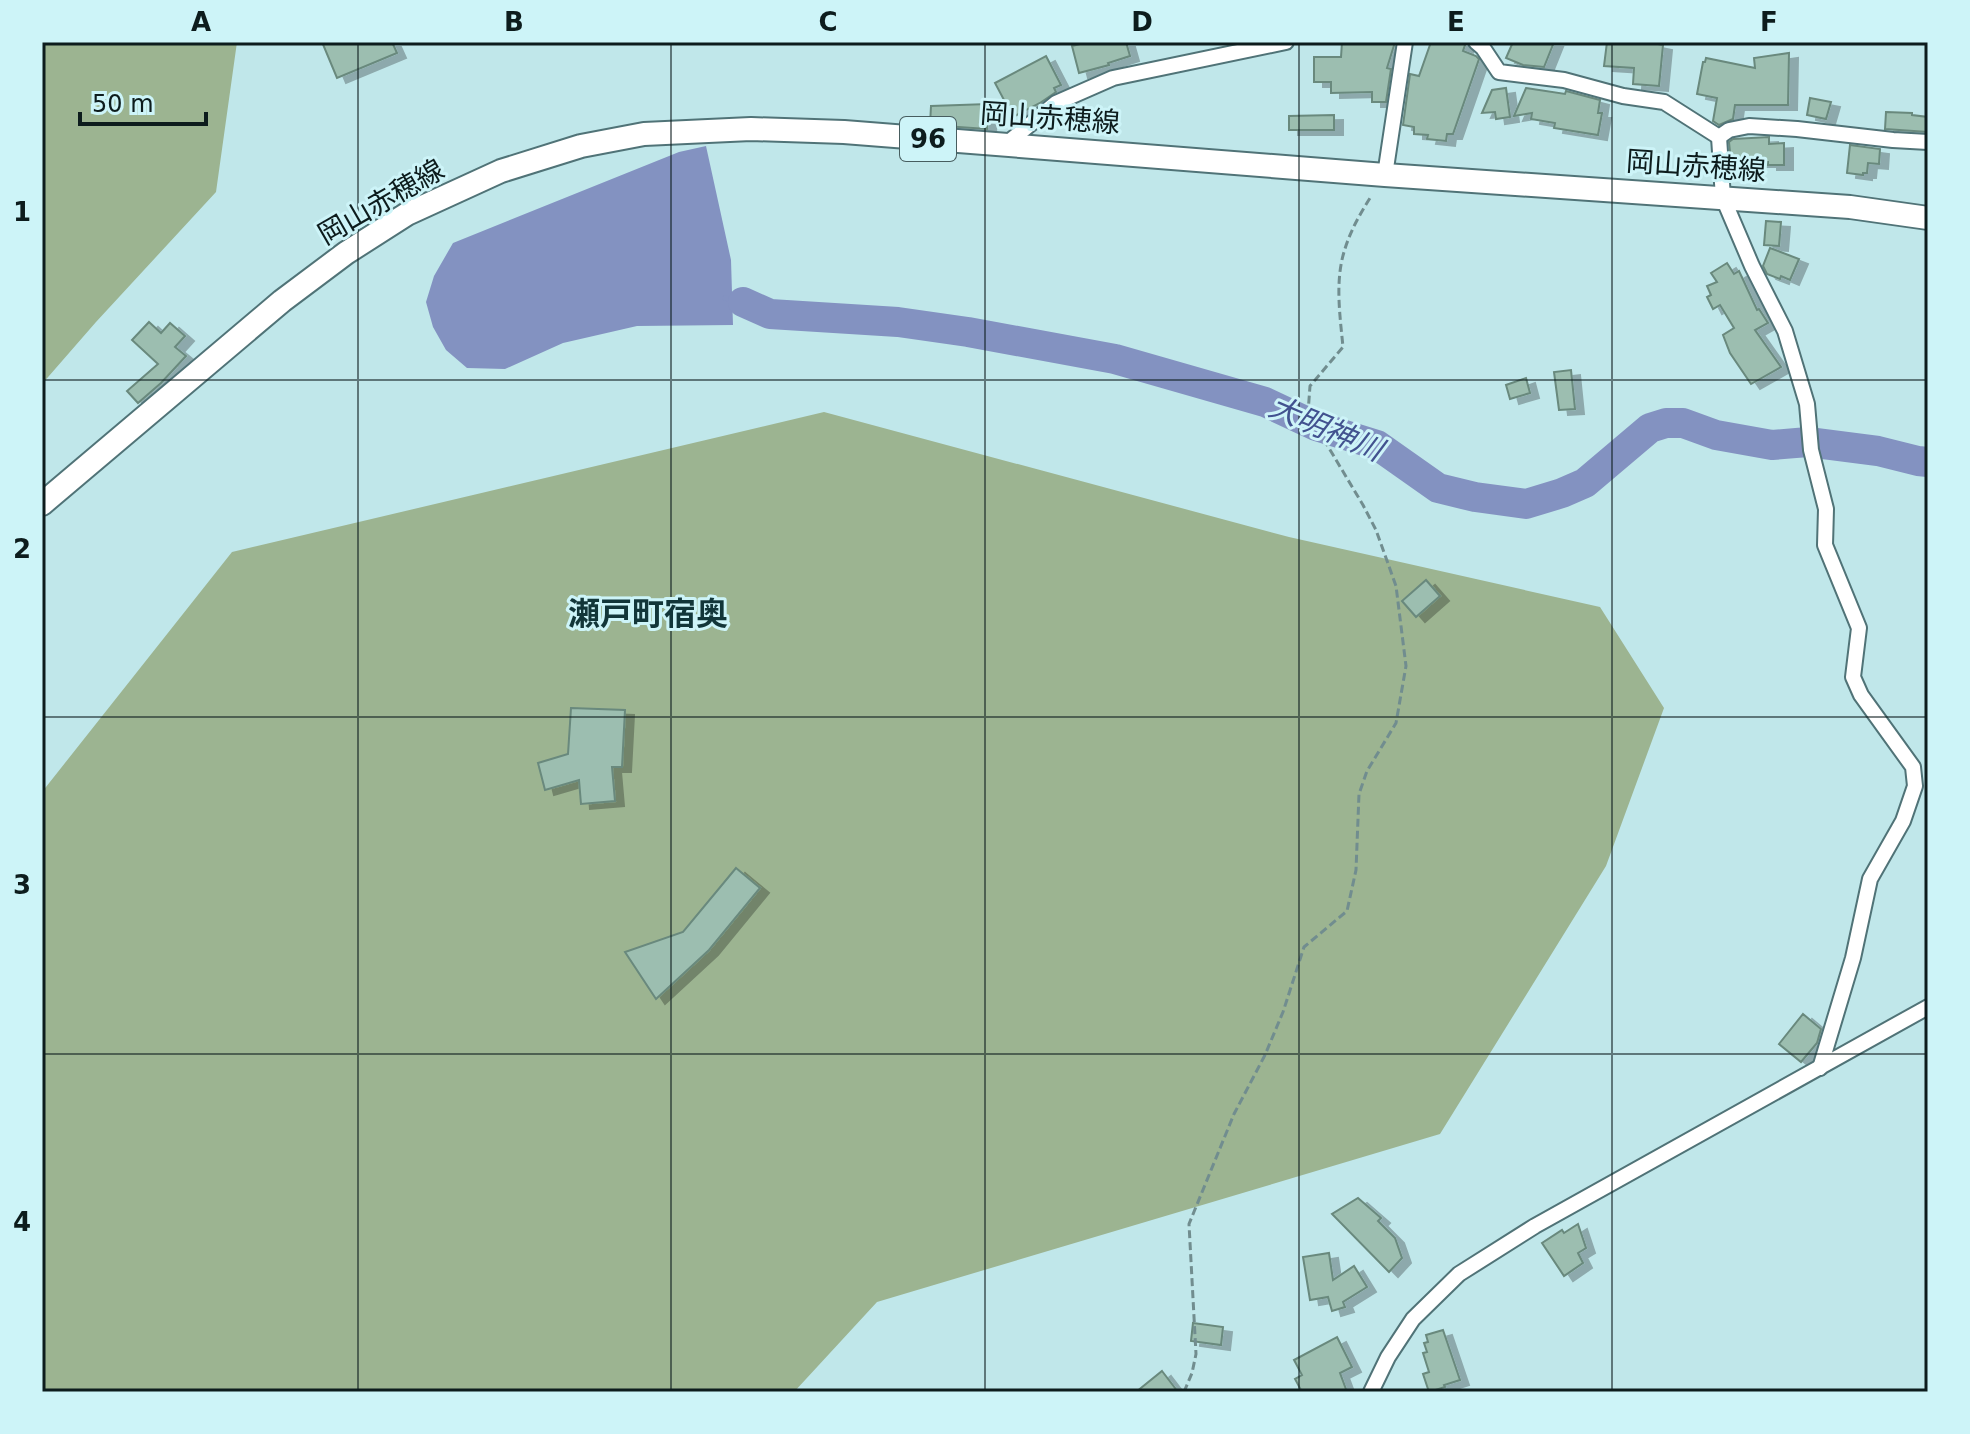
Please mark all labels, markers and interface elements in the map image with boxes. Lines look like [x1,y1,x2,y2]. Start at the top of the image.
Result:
text: A [191,7,211,37]
text: B [504,7,524,37]
text: C [818,7,838,37]
text: D [1131,7,1153,37]
text: E [1447,7,1465,37]
text: F [1760,7,1778,37]
scale bar [80,76,206,126]
text: 50 m [92,90,154,118]
street label: 岡山赤穂線 [979,97,1121,139]
road number: 96 [900,117,956,161]
street label: 岡山赤穂線 [1625,145,1767,187]
street label: 岡山赤穂線 [312,153,450,251]
text: 1 [13,197,31,227]
water label: 大明神川 [1264,388,1391,469]
text: 2 [13,534,31,564]
district label: 瀬戸町宿奥 [568,595,728,633]
text: 3 [13,870,31,900]
text: 4 [13,1207,31,1237]

